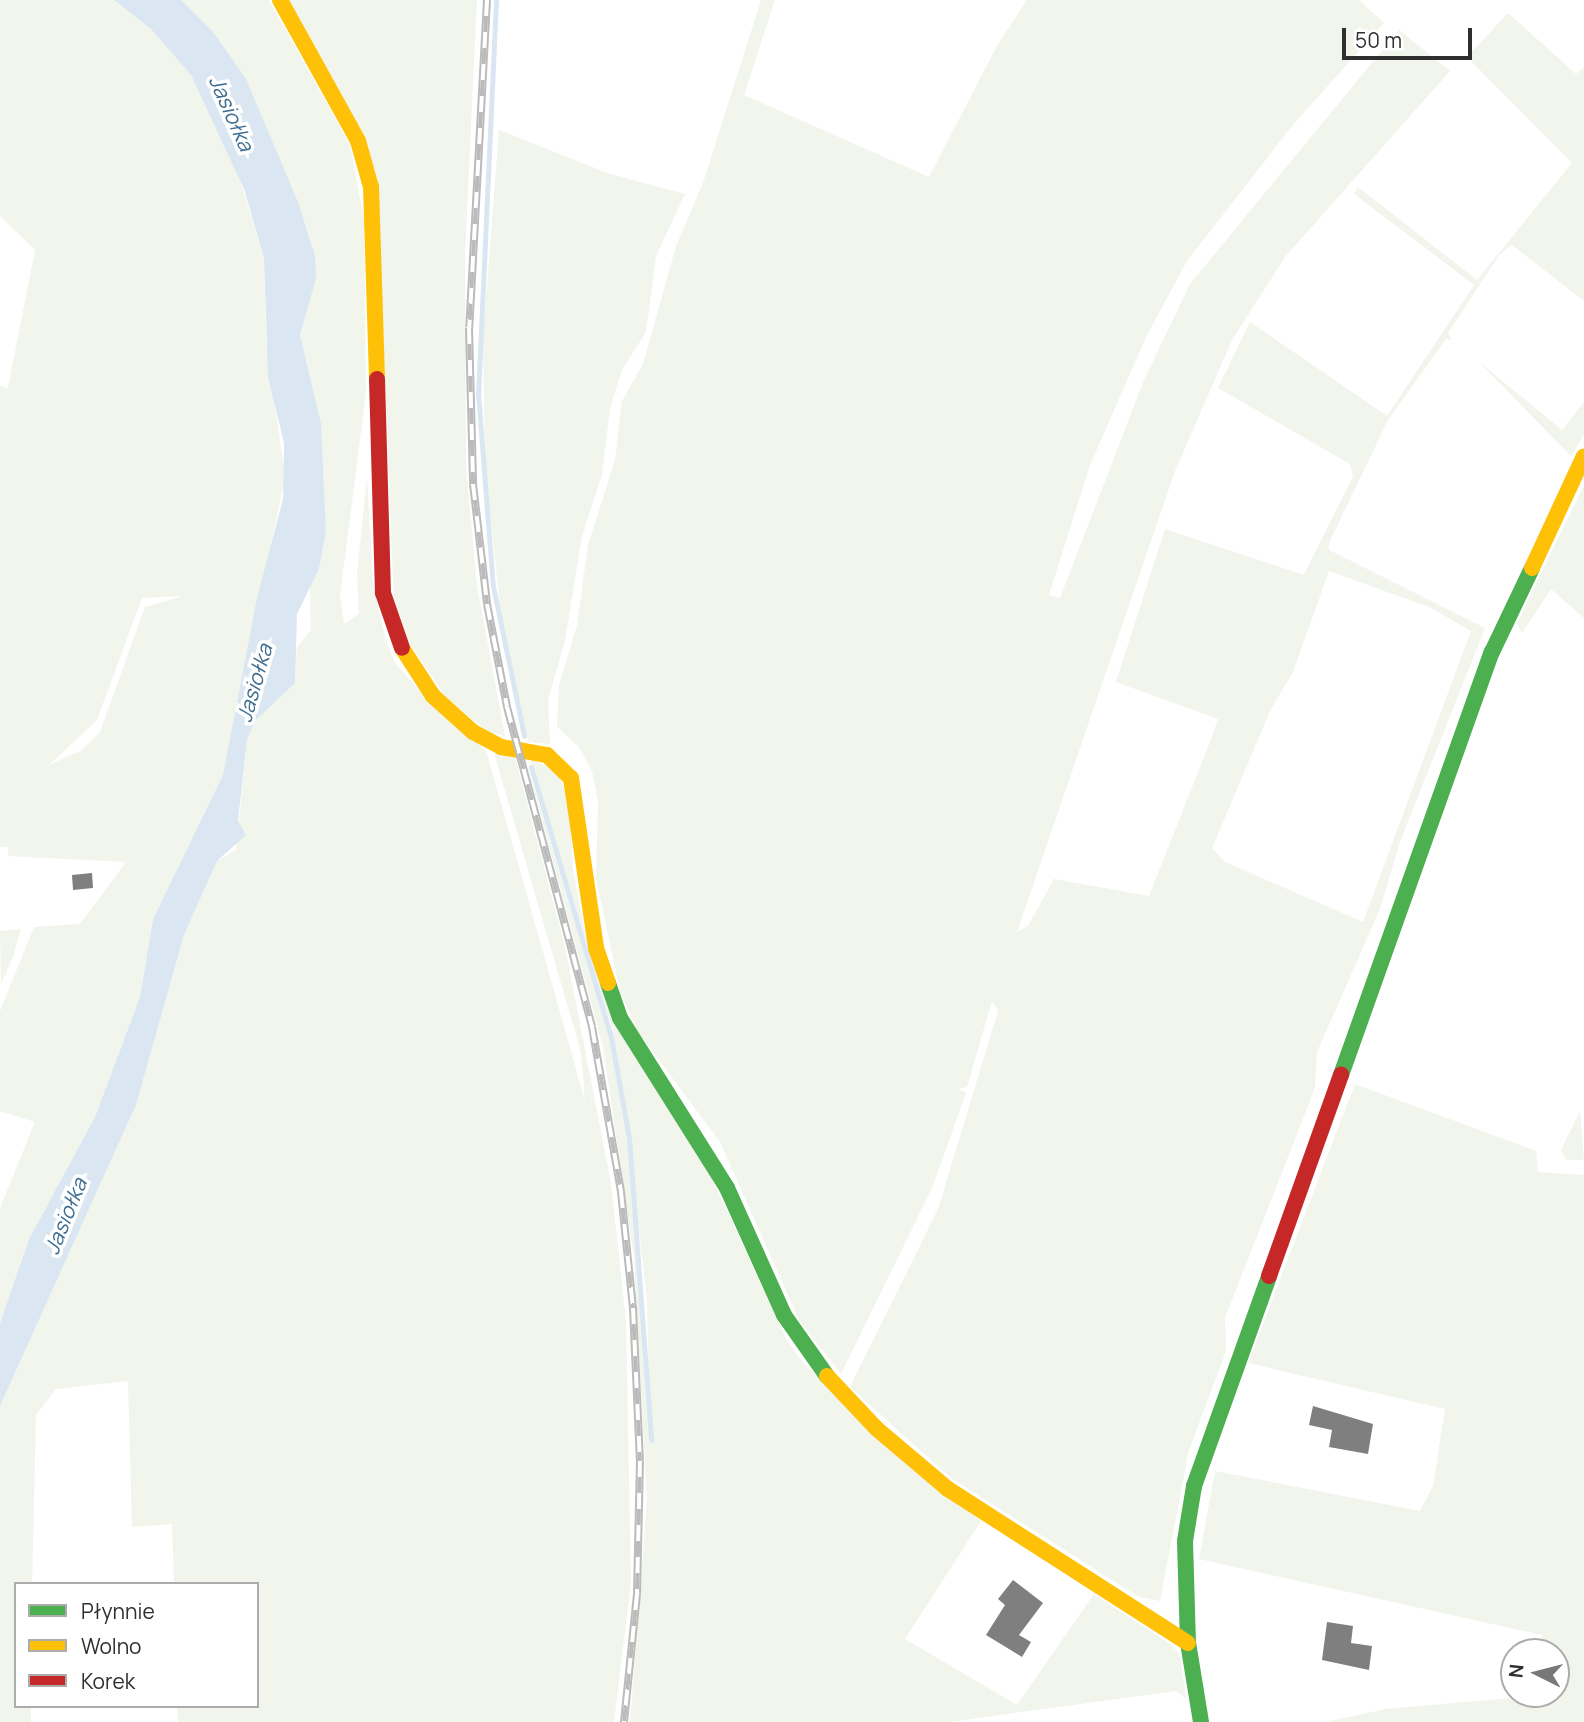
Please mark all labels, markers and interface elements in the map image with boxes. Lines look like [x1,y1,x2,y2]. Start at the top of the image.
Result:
scale bar [1346,14,1476,58]
text: 50 m [1355,26,1402,54]
water label: Jasiołka [204,71,260,155]
water label: Jasiołka [231,641,277,725]
water label: Jasiołka [38,1174,92,1258]
legend [14,1582,259,1708]
text: Płynnie [81,1597,155,1625]
text: Wolno [81,1632,142,1660]
north arrow [1500,1638,1570,1708]
text: N [1502,1663,1530,1679]
text: Korek [81,1667,135,1695]

